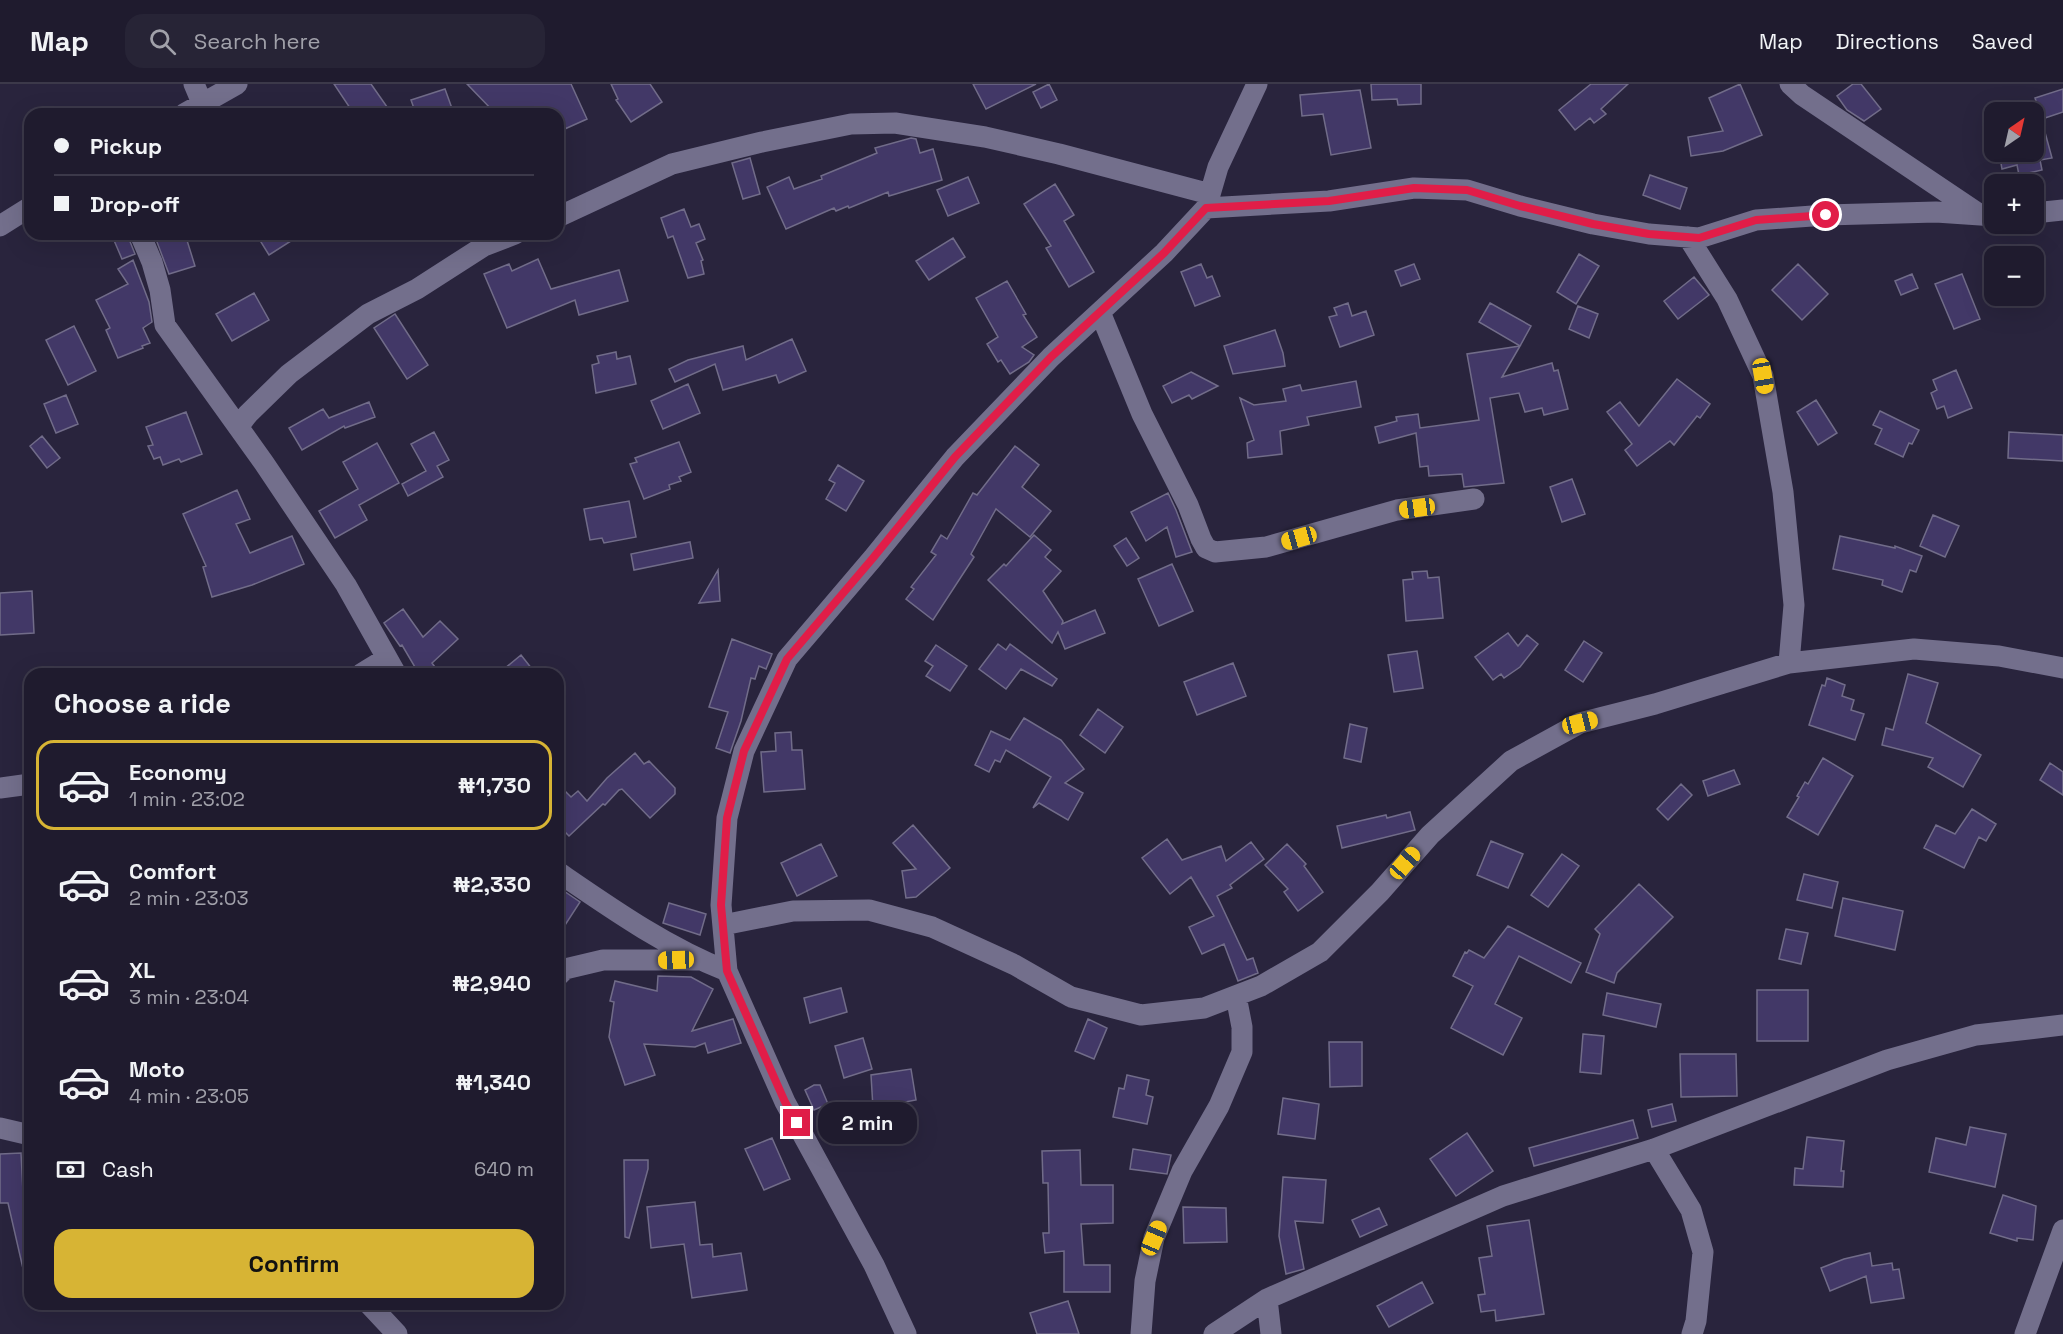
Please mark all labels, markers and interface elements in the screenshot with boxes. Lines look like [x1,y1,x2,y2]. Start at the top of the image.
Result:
search box [125,14,545,68]
text: Map [30,23,89,59]
icon: search [146,25,179,58]
text: Search here [194,27,321,55]
text: Map [1759,28,1803,55]
text: Directions [1836,28,1939,55]
text: Saved [1972,28,2033,55]
north arrow [1984,102,2044,162]
map controls [1984,102,2044,306]
text: Pickup [90,132,162,160]
button: + [1984,174,2044,234]
text: Drop-off [90,190,180,218]
route start [1812,201,1839,228]
button: − [1984,246,2044,306]
car [1751,357,1775,395]
car [1398,497,1436,519]
car [1279,524,1319,552]
text: Choose a ride [54,686,231,721]
car [1560,710,1600,736]
icon: car [57,758,111,812]
text: Economy [129,758,227,786]
text: ₦1,730 [458,771,531,799]
text: 1 min · 23:02 [129,786,245,812]
car [1386,844,1424,882]
icon: car [57,857,111,911]
text: Comfort [129,857,217,885]
text: ₦2,330 [453,870,531,898]
text: 2 min · 23:03 [129,885,249,911]
car [658,950,694,970]
icon: car [57,956,111,1010]
text: XL [129,956,155,984]
text: ₦2,940 [452,969,531,997]
text: 3 min · 23:04 [129,984,249,1010]
icon: car [57,1055,111,1109]
text: Moto [129,1055,185,1083]
text: ₦1,340 [455,1068,531,1096]
text: 4 min · 23:05 [129,1083,249,1109]
callout: 2 min [818,1102,917,1144]
route end [783,1109,810,1136]
text: 2 min [842,1110,893,1136]
icon: cash [54,1153,87,1186]
text: Cash [102,1155,154,1183]
text: 640 m [474,1156,534,1182]
car [1139,1218,1169,1258]
button: Confirm [54,1229,534,1298]

